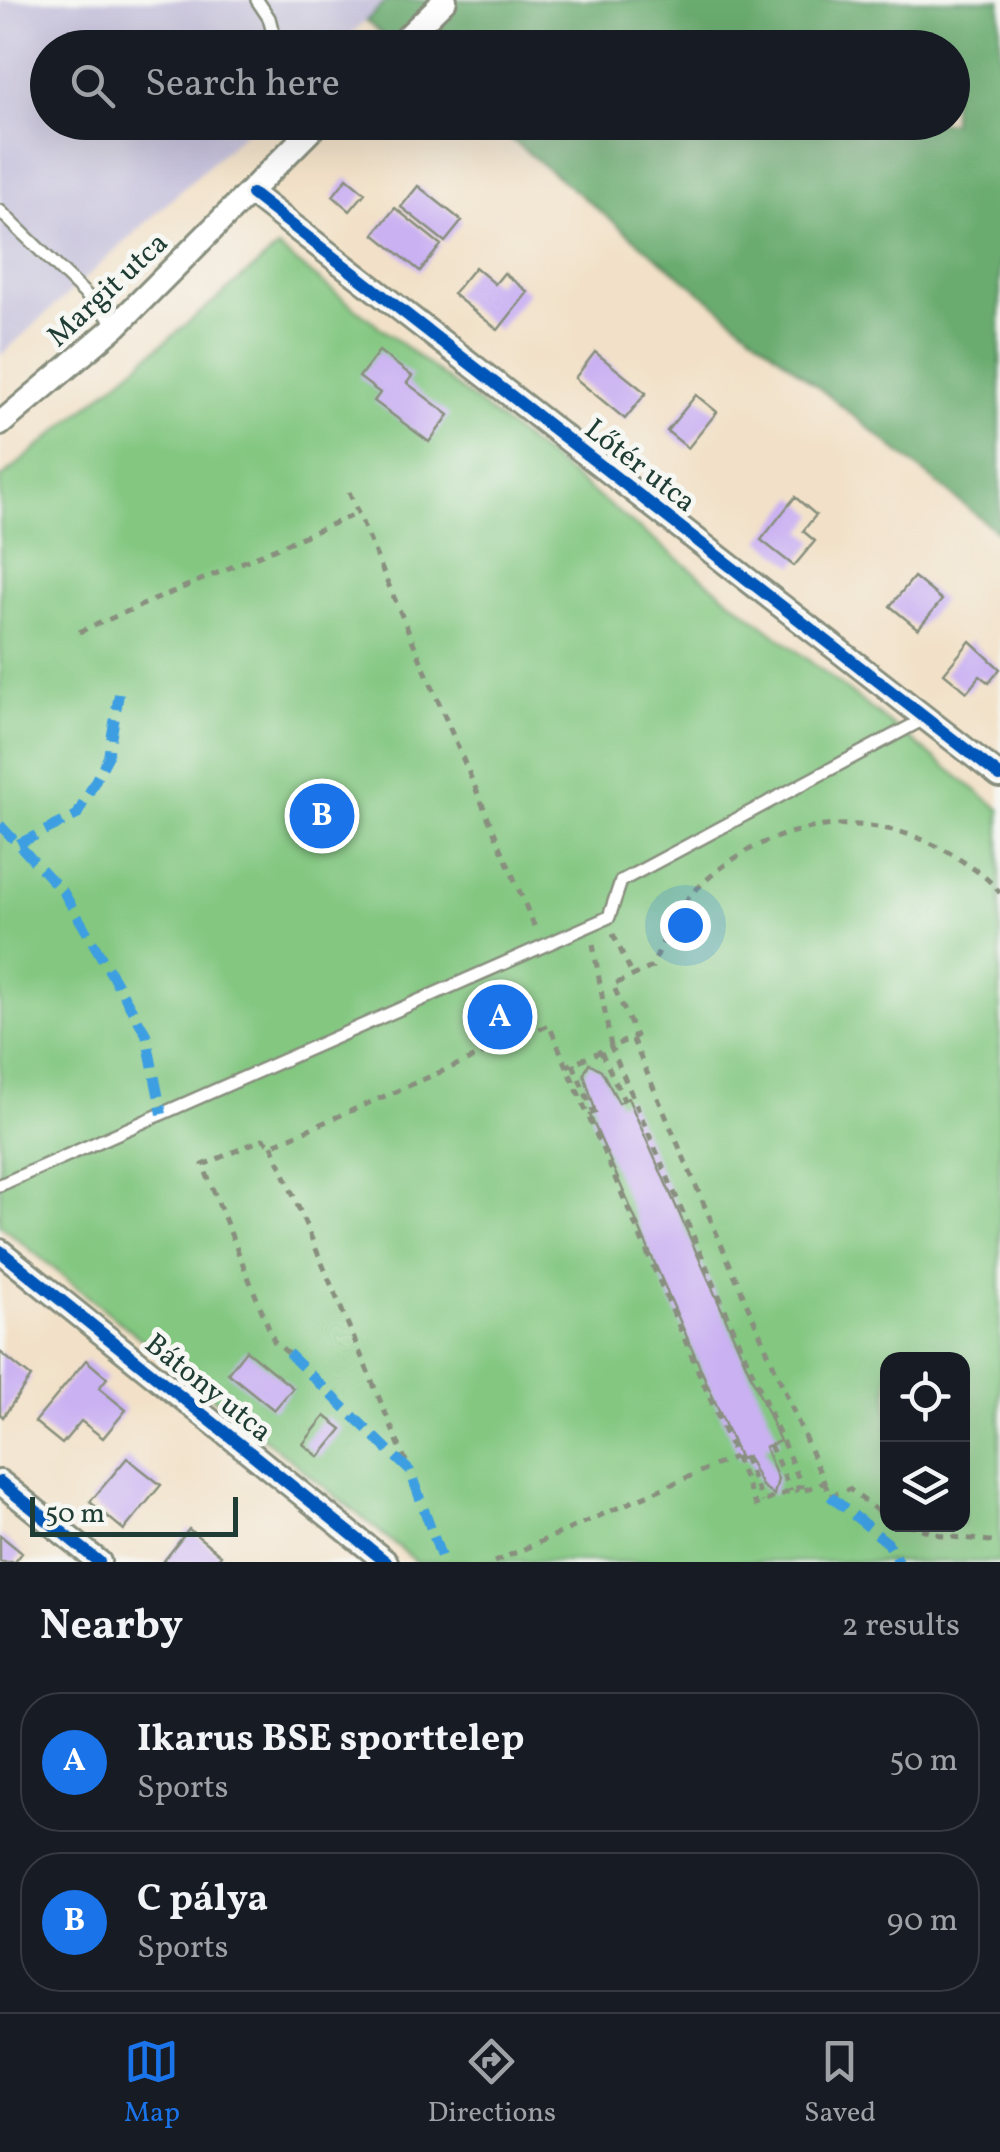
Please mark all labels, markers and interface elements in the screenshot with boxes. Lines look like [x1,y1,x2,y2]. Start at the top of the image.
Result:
search box [30,30,970,140]
icon: search [65,58,120,113]
text: Search here [145,59,340,112]
street label: Margit utca [39,223,178,358]
street label: Lőtér utca [575,410,704,524]
pin: B [290,778,354,854]
your location [660,900,711,951]
pin: A [468,980,532,1054]
street label: Bátony utca [135,1324,280,1453]
map controls [880,1352,970,1532]
button: locate [880,1352,970,1442]
button: layers [880,1442,970,1532]
scale bar [30,1492,238,1536]
text: 50 m [45,1495,105,1534]
text: Nearby [40,1598,183,1657]
text: 2 results [842,1605,960,1649]
text: Ikarus BSE sporttelep [137,1714,524,1767]
text: A [63,1740,86,1784]
text: 50 m [889,1740,958,1784]
text: Sports [137,1767,228,1811]
text: C pálya [137,1874,268,1927]
text: B [64,1900,85,1944]
text: 90 m [887,1900,958,1944]
text: Sports [137,1927,228,1971]
tab: Map [124,2034,180,2133]
tab: Directions [428,2034,556,2133]
tab: Saved [804,2034,876,2133]

